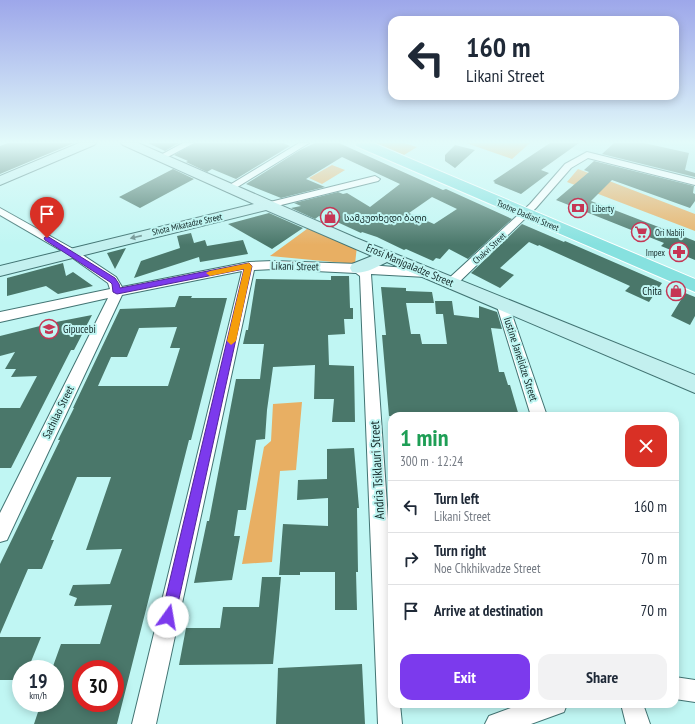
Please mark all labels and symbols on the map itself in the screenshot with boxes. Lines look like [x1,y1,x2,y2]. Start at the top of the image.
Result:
pin [30,197,64,238]
street label: Tsotne Dadiani Street [495,197,561,233]
bank icon: Liberty [567,197,589,219]
place label: Liberty [592,203,614,214]
shop icon: სამკუთხედი ბაღი [319,206,341,228]
street label: Shota Mikatadze Street [151,210,224,237]
place label: სამკუთხედი ბაღი [344,212,427,224]
supermarket icon: Ori Nabiji [630,221,652,243]
place label: Ori Nabiji [655,227,685,239]
street label: Chakvi Street [470,230,508,266]
one-way arrow [130,234,142,240]
street label: Erosi Manjgaladze Street [364,240,456,290]
pharmacy icon: Impex [668,241,690,263]
place label: Impex [646,247,665,258]
street label: Likani Street [271,259,319,273]
shop icon: Chita [665,280,687,302]
place label: Chita [642,284,662,298]
street label: Iustine Janelidze Street [501,315,541,403]
school or university icon: Gipucebi [38,318,60,340]
place label: Gipucebi [63,322,96,336]
street label: Sachilao Street [39,383,77,441]
street label: Andria Tsiklauri Street [366,420,388,520]
position arrow [147,596,189,638]
speed limit sign: 30 [72,660,124,712]

